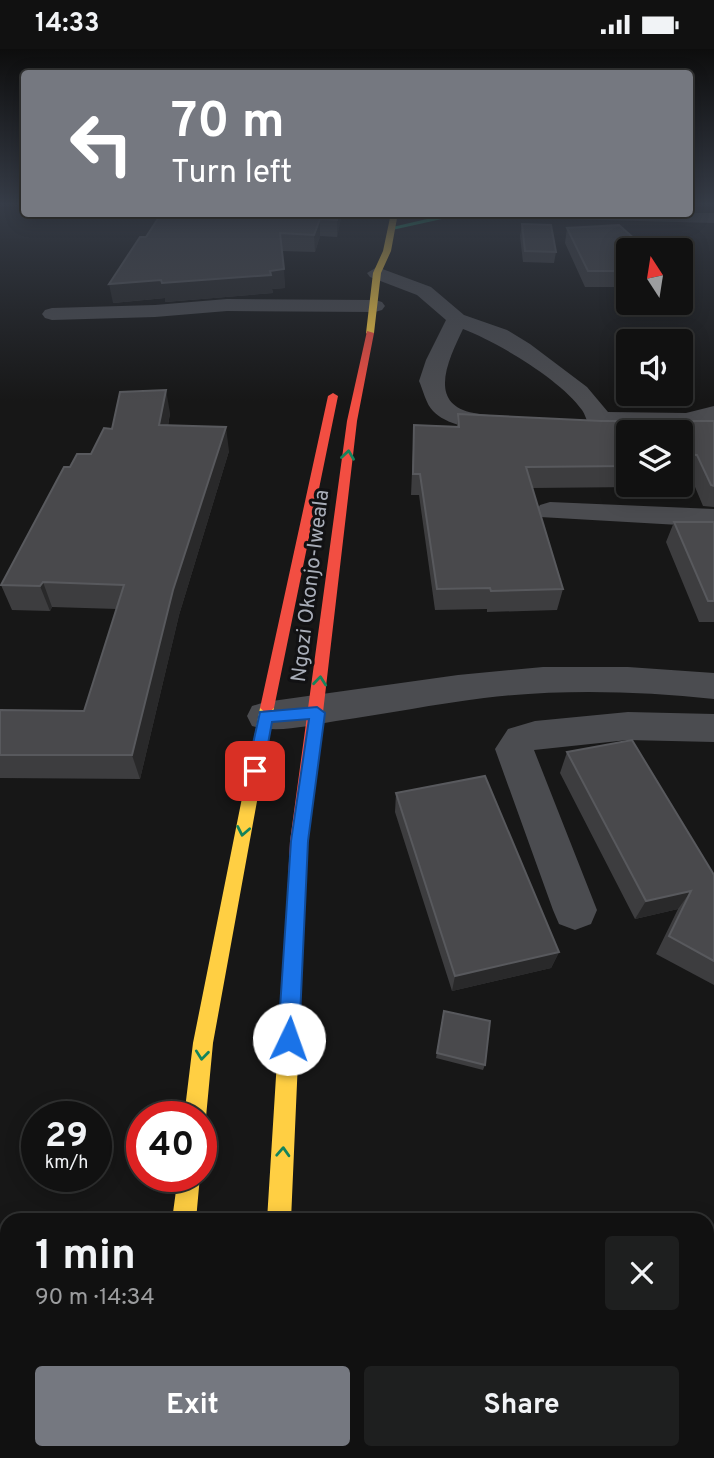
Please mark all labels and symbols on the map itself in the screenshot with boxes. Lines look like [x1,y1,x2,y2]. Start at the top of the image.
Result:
north arrow [616,238,693,315]
one-way arrow [340,449,355,461]
street label: Ngozi Okonjo-Iweala [286,488,336,684]
one-way arrow [313,675,328,687]
pin [225,741,285,801]
one-way arrow [237,825,252,837]
position arrow [252,1002,326,1076]
one-way arrow [195,1049,210,1060]
speed limit sign: 40 [126,1101,217,1192]
one-way arrow [275,1146,290,1157]

